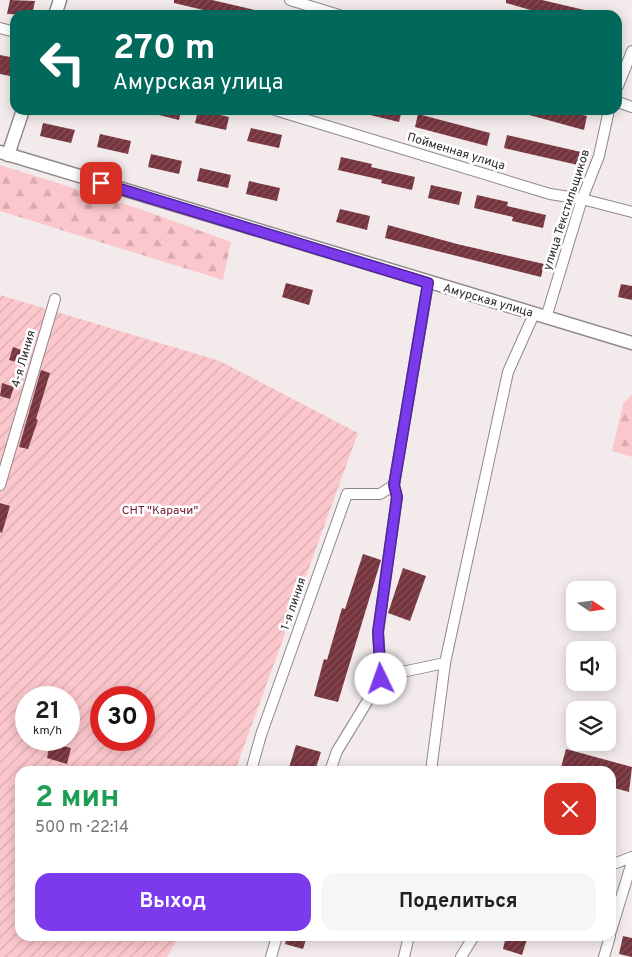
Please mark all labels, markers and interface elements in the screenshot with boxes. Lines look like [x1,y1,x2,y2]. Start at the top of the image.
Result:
text: 270 m [113,27,215,71]
icon: left [30,30,95,95]
text: Амурская улица [113,70,283,97]
street label: Пойменная улица [405,129,507,175]
street label: улица Текстильщиков [540,148,594,272]
pin [80,162,122,204]
icon: arrive [87,169,115,197]
street label: Амурская улица [441,280,535,322]
street label: 4-я Линия [8,328,40,390]
park label: СНТ "Карачи" [122,503,198,519]
street label: 1-я линия [278,576,310,632]
north arrow [566,581,616,631]
map controls [566,581,616,751]
button: sound [566,641,616,691]
position arrow [354,652,406,704]
speed limit sign: 30 [90,686,155,751]
text: 21 [35,696,60,728]
button: layers [566,701,616,751]
text: km/h [33,723,62,739]
text: 2 мин [35,780,119,817]
button: close [544,783,596,835]
text: 500 m · 22:14 [35,818,129,838]
button: Выход [35,873,311,931]
button: Поделиться [321,873,596,931]

